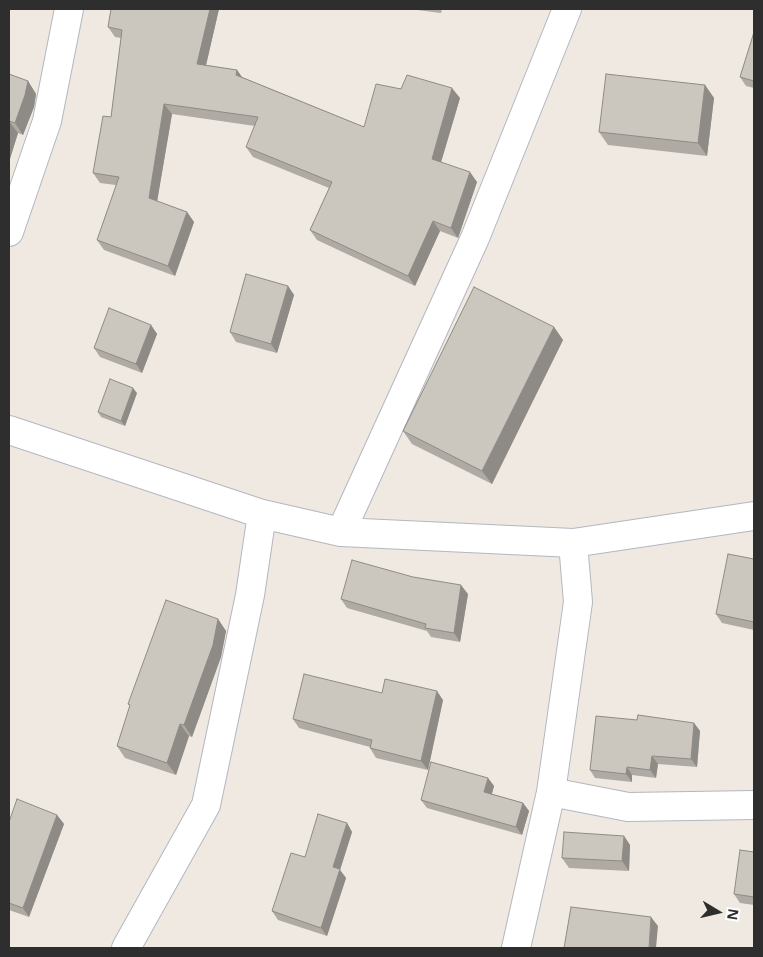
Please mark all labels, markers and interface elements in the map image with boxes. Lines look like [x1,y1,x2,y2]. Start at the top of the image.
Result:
north arrow [693,887,743,937]
text: N [723,907,744,922]

